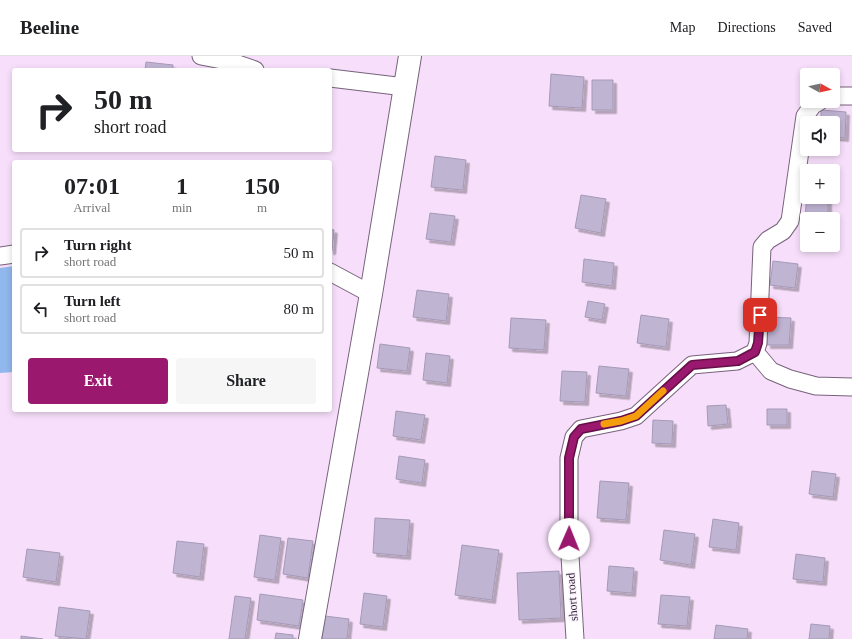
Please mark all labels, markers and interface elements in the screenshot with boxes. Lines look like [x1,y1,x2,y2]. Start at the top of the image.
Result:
text: Beeline [20,17,79,38]
text: Map [670,20,695,35]
text: Directions [717,20,776,35]
text: Saved [798,20,832,35]
north arrow [800,68,840,108]
map controls [800,68,840,252]
icon: right [28,84,80,136]
text: 50 m [94,84,152,115]
button: sound [800,116,840,156]
text: short road [94,117,166,137]
button: + [800,164,840,204]
text: 07:01 [64,173,120,199]
text: 1 [176,173,188,199]
text: 150 [244,173,280,199]
text: Arrival [73,200,111,215]
text: min [172,200,192,215]
text: m [257,200,267,215]
button: − [800,212,840,252]
text: Turn right [64,237,131,253]
icon: right [30,242,52,264]
text: 50 m [284,245,314,261]
text: short road [64,254,116,269]
text: Turn left [64,293,121,309]
icon: left [30,298,52,320]
pin [743,298,777,332]
text: 80 m [284,301,314,317]
icon: arrive [749,304,771,326]
text: short road [64,310,116,325]
button: Exit [28,358,168,404]
button: Share [176,358,316,404]
position arrow [548,518,590,560]
street label: short road [563,572,581,622]

